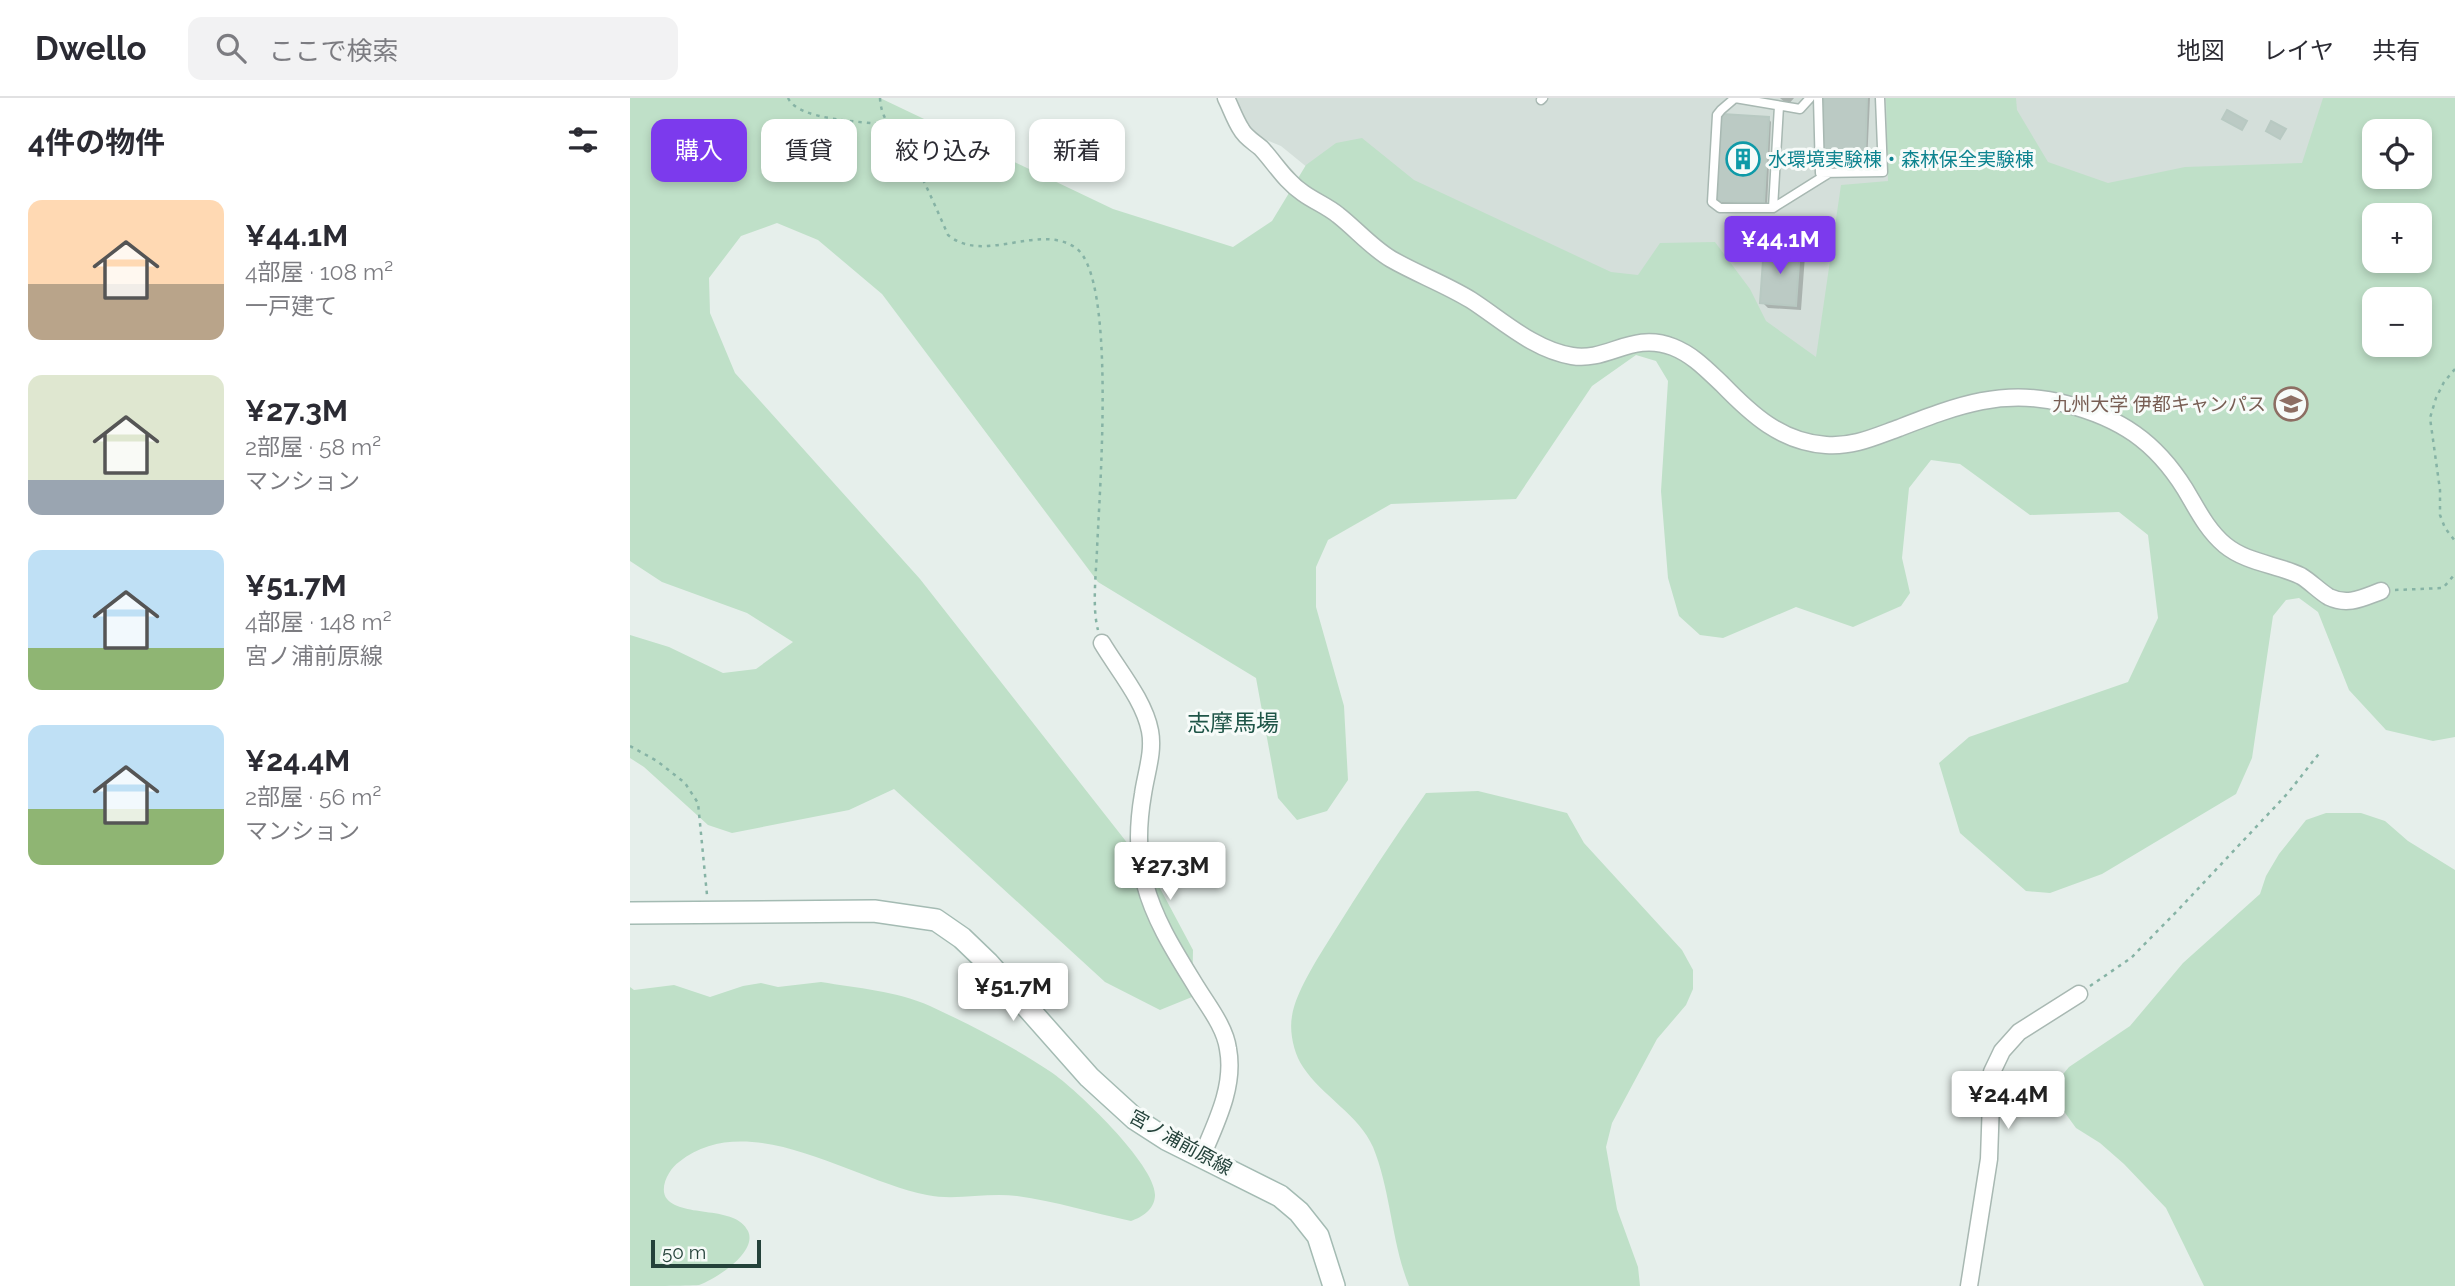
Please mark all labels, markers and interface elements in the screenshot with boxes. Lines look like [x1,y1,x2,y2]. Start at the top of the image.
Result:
search box [188,17,678,80]
text: Dwello [35,29,146,68]
icon: search [212,29,250,67]
text: ここで検索 [268,36,398,66]
text: 地図 [2177,36,2225,65]
text: レイヤ [2263,36,2334,65]
text: 共有 [2372,36,2420,65]
chip: 購入 [651,119,747,182]
chip: 賃貸 [761,119,857,182]
chip: 絞り込み [871,119,1015,182]
chip: 新着 [1029,119,1125,182]
map controls [2362,119,2432,357]
button: locate [2362,119,2432,189]
icon: filters [564,121,602,159]
text: 4件の物件 [28,125,165,160]
building icon: 水環境実験棟・森林保全実験棟 [1724,140,1762,178]
place label: 水環境実験棟・森林保全実験棟 [1768,148,2034,170]
button: + [2362,203,2432,273]
pin: ¥44.1M [1723,216,1837,276]
text: ¥44.1M [245,218,348,253]
text: ¥44.1M [1740,225,1820,252]
icon: home [84,228,168,312]
text: 4部屋 · 108 m² [245,258,393,285]
button: − [2362,287,2432,357]
text: 一戸建て [245,292,337,319]
school or university icon: 九州大学 伊都キャンパス [2272,385,2310,423]
text: ¥27.3M [245,393,348,428]
place label: 九州大学 伊都キャンパス [2052,393,2266,415]
icon: home [84,403,168,487]
text: 2部屋 · 58 m² [245,433,381,460]
text: マンション [245,467,360,494]
text: ¥51.7M [245,568,347,603]
icon: home [84,578,168,662]
text: 4部屋 · 148 m² [245,608,392,635]
text: 宮ノ浦前原線 [245,642,383,669]
district label: 志摩馬場 [1187,709,1279,736]
text: ¥24.4M [245,743,350,778]
icon: home [84,753,168,837]
text: 2部屋 · 56 m² [245,783,381,810]
text: マンション [245,817,360,844]
pin: ¥27.3M [1113,842,1227,902]
text: ¥27.3M [1131,851,1209,878]
pin: ¥51.7M [956,964,1070,1023]
text: ¥51.7M [974,972,1052,999]
pin: ¥24.4M [1951,1072,2065,1131]
text: ¥24.4M [1968,1080,2048,1107]
street label: 宮ノ浦前原線 [1126,1105,1236,1179]
scale bar [651,1237,761,1269]
text: 50 m [662,1241,706,1263]

